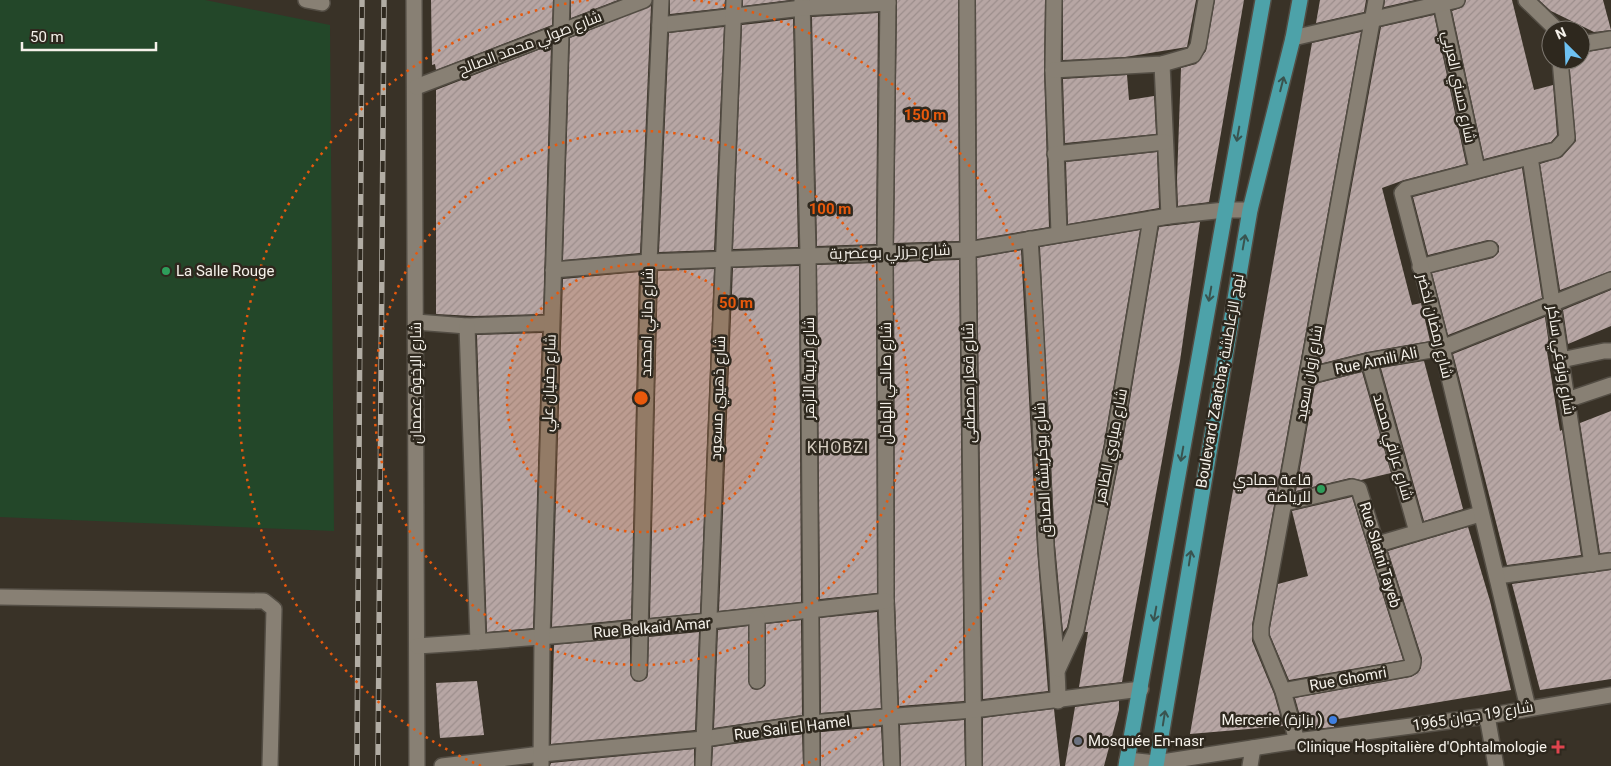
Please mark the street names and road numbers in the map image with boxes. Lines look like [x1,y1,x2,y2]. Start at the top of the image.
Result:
street label: شارع صولي محمد الصالح [456,7,605,81]
street label: شارع حسني العربي [1435,29,1480,145]
street label: شارع حرزلي بوعصرية [829,241,951,266]
street label: شارع ماني امحمد [637,268,660,377]
street label: شارع رمضان لخضر [1411,271,1457,381]
street label: Boulevard Zaatcha; نهج الزعاطشة [1192,272,1250,490]
street label: شارع ونوغي ساكر [1540,303,1579,416]
street label: شارع قريبة الأزهر [800,317,820,420]
street label: شارع الإخوة عصمان [407,322,427,444]
street label: شارع صالحي الهامل [877,322,898,444]
street label: شارع قعار مصطفى [959,323,981,443]
street label: شارع زوان سعيد [1292,324,1328,423]
street label: شارع حفيان علي [538,334,563,432]
street label: شارع ذهيبي مسعود [707,335,732,461]
street label: Rue Amili Ali [1333,343,1419,379]
street label: شارع مياوي الطاهر [1091,387,1134,507]
street label: شارع عرافي محمد [1366,392,1417,503]
street label: شارع بوكريشة الصادق [1030,402,1058,538]
street label: Rue Slatni Tayeb [1355,500,1405,610]
street label: Rue Belkaid Amar [592,614,712,642]
street label: Rue Ghomri [1308,663,1388,695]
street label: شارع 19 جوان 1965 [1411,698,1535,736]
street label: Rue Sali El Hamel [733,712,851,744]

